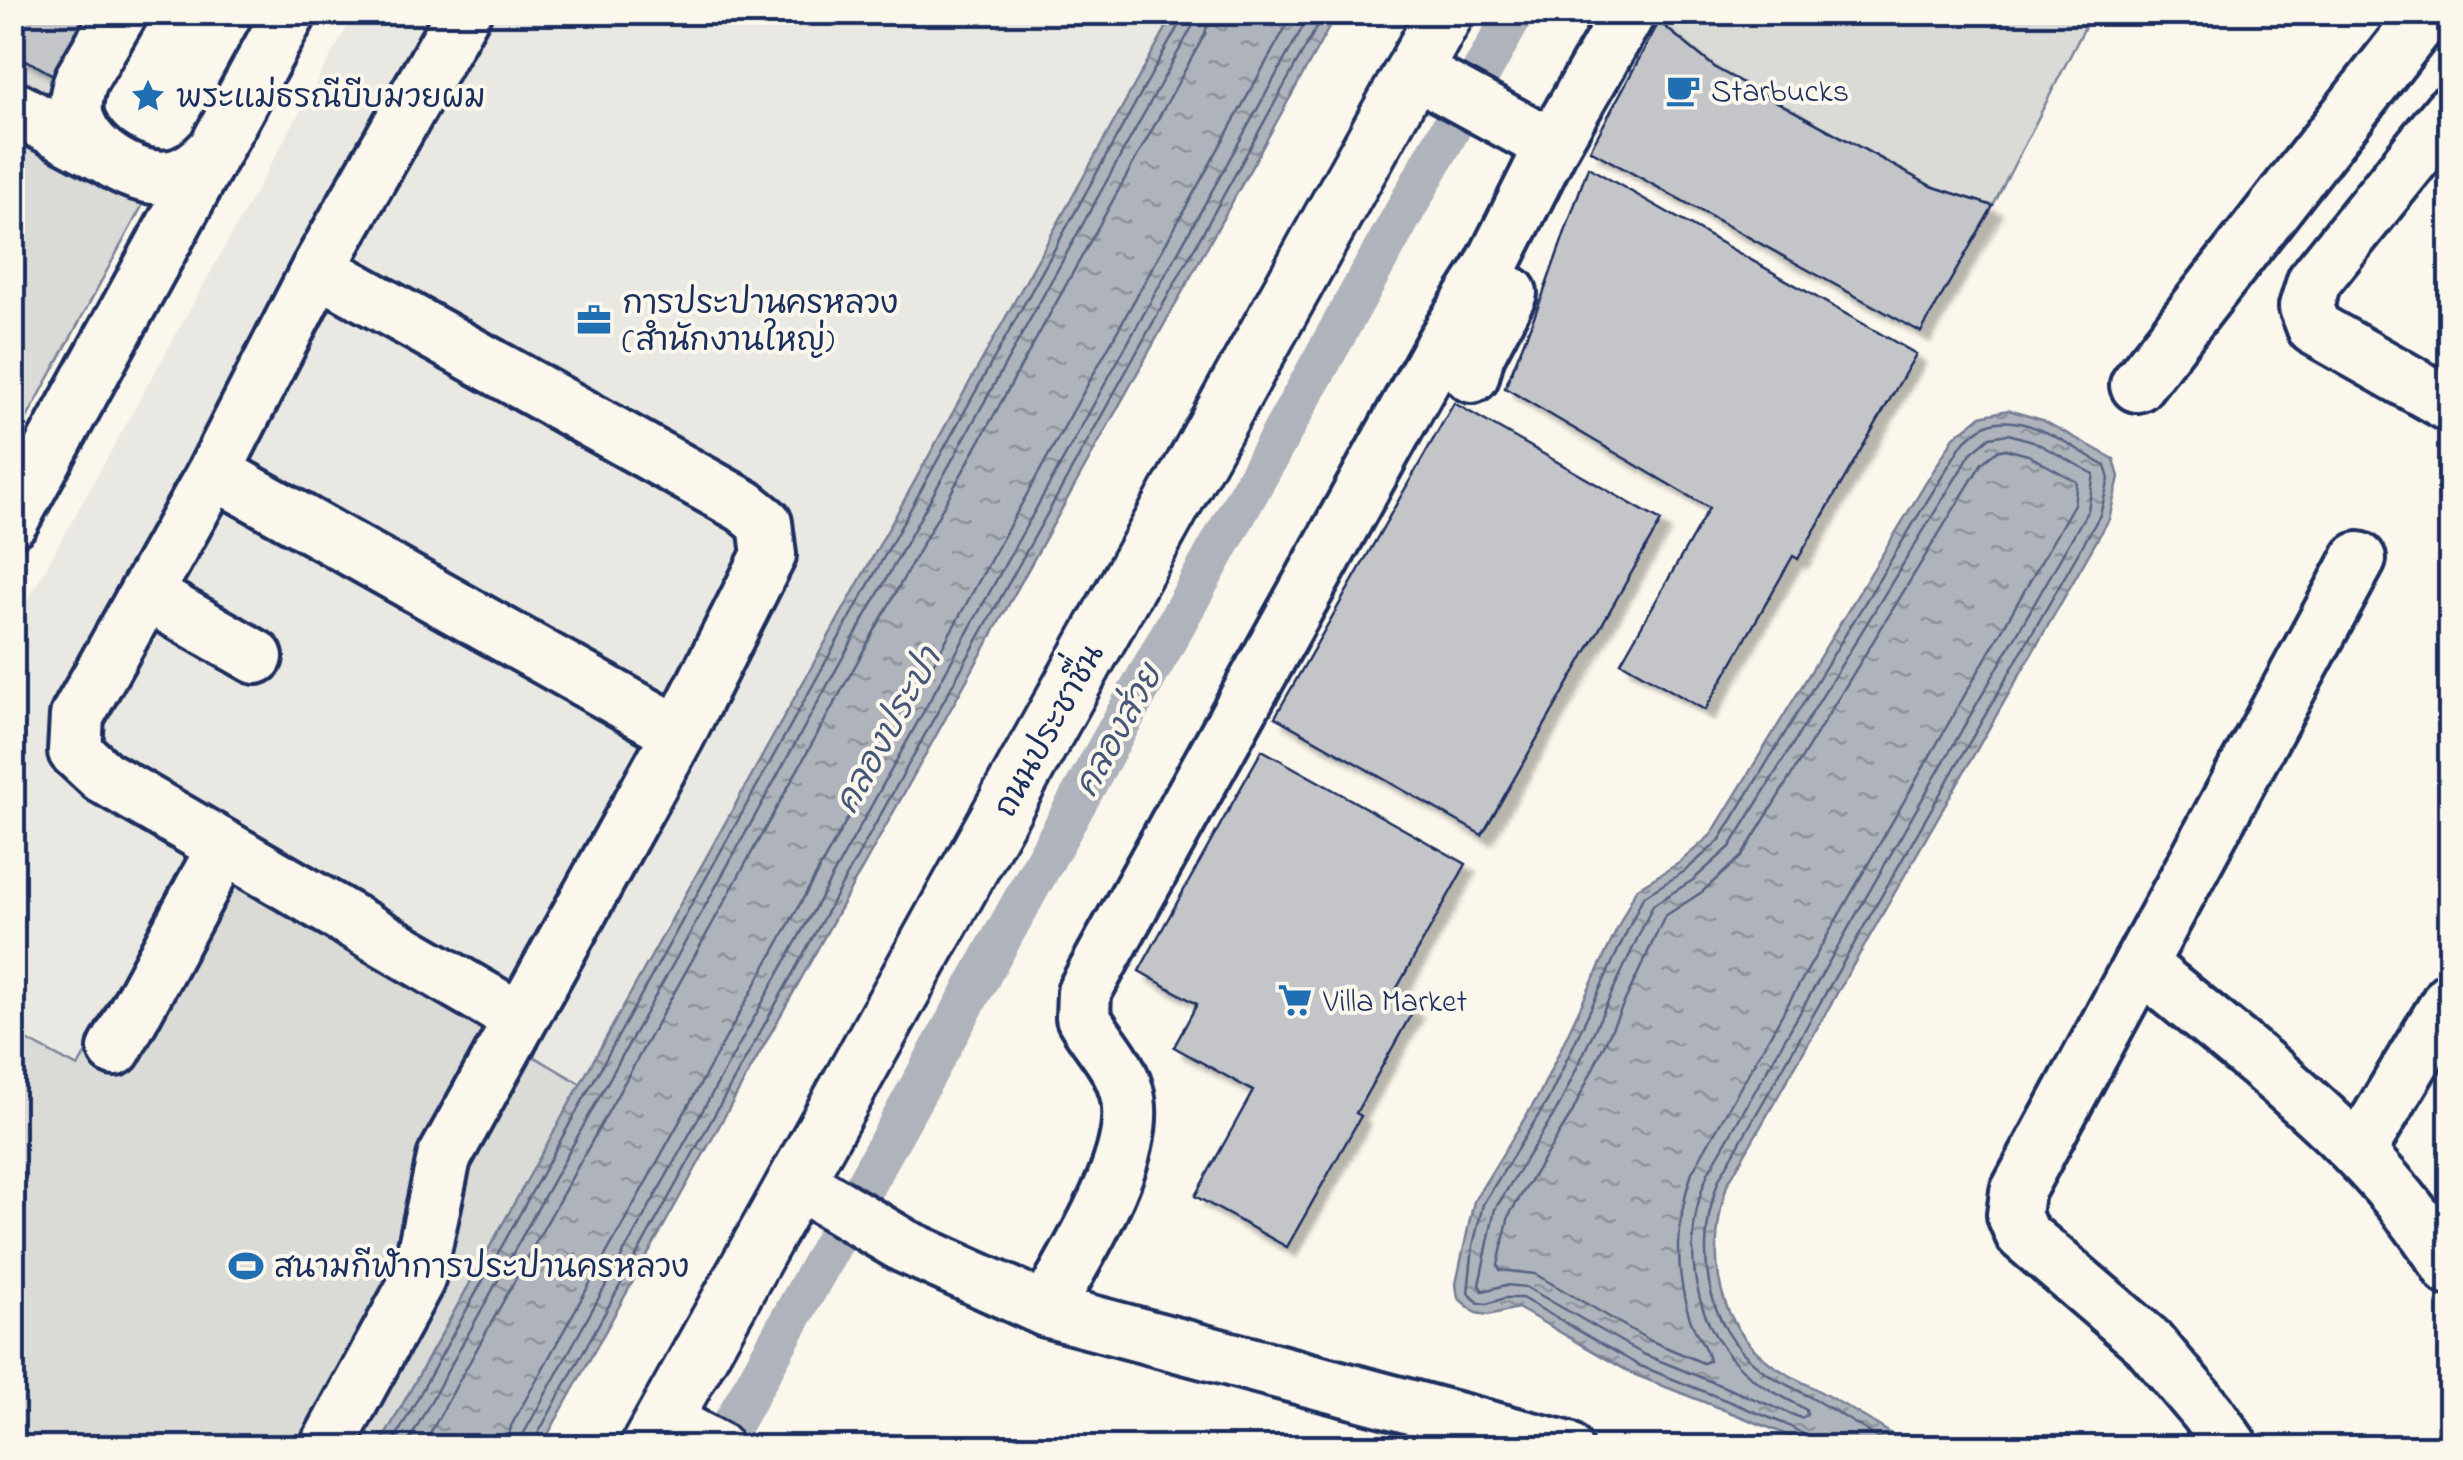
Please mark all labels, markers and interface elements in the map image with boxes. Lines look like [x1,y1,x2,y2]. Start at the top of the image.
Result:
place label: Starbucks [1711,70,1849,117]
cafe icon: Starbucks [1664,71,1702,109]
place label: พระแม่ธรณีบีบมวยผม [176,76,486,123]
place icon: พระแม่ธรณีบีบมวยผม [129,77,167,115]
place label: การประปานครหลวง (สำนักงานใหญ่) [622,282,898,366]
office icon: การประปานครหลวง (สำนักงานใหญ่) [575,301,613,339]
street label: ถนนประชาชื่น [976,632,1118,827]
water label: คลองประปา [824,638,957,824]
water label: คลองส่วย [1063,654,1179,807]
place label: Villa Market [1322,980,1467,1027]
supermarket icon: Villa Market [1276,981,1314,1019]
place label: สนามกีฬาการประปานครหลวง [274,1246,689,1293]
sports icon: สนามกีฬาการประปานครหลวง [227,1247,265,1285]

